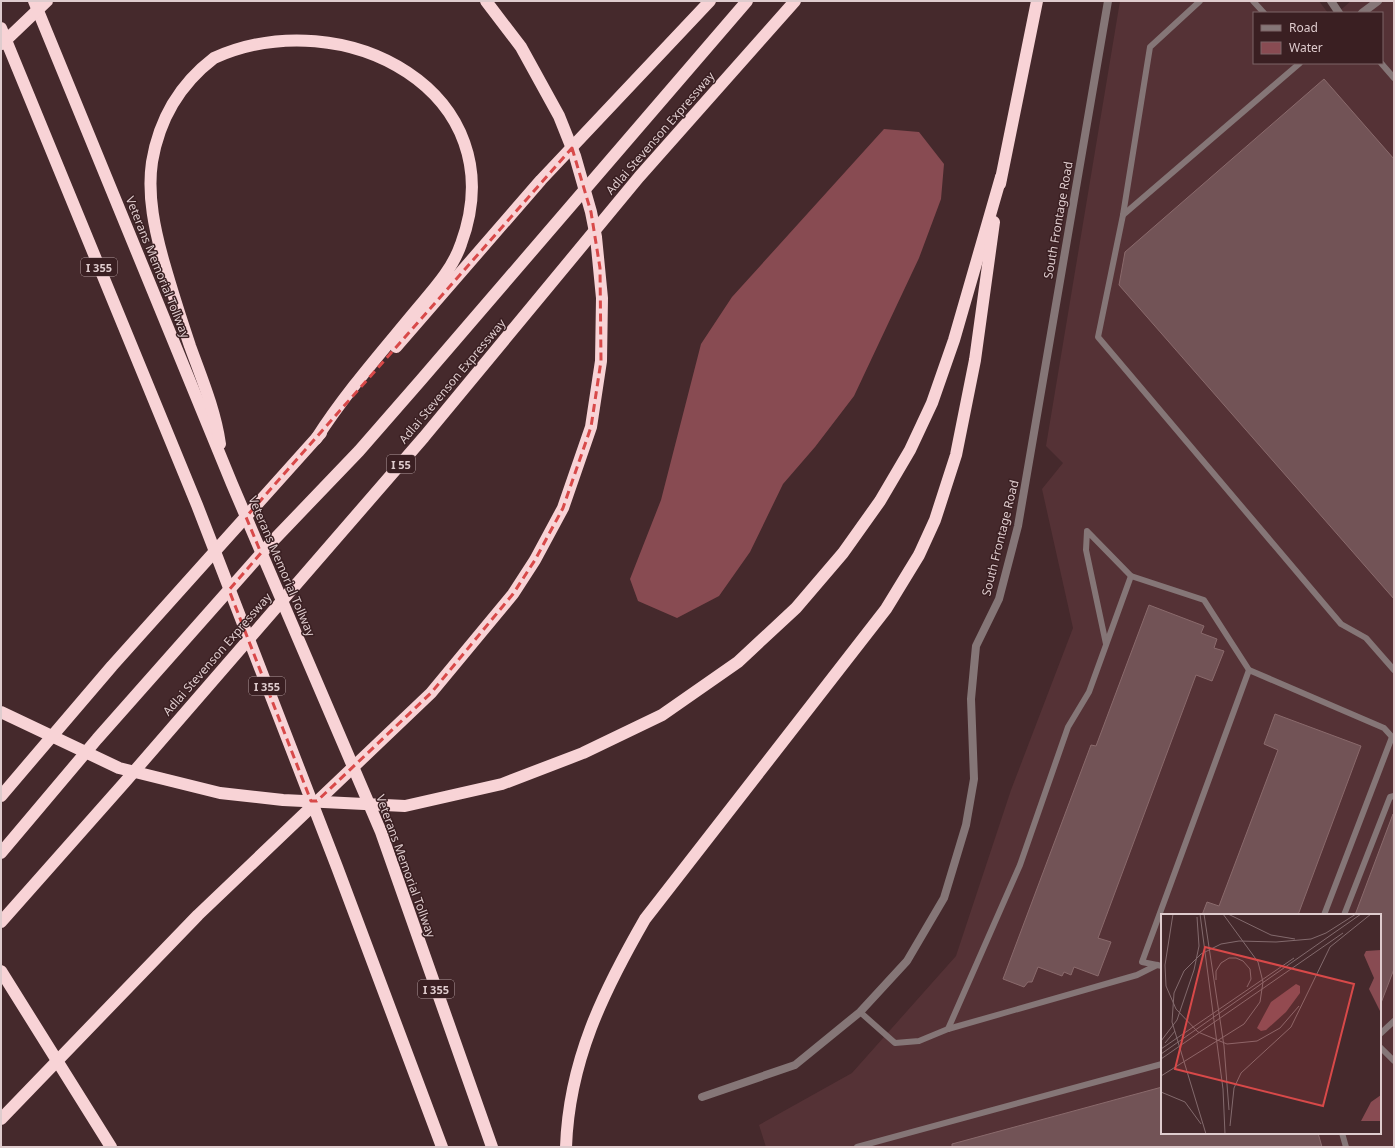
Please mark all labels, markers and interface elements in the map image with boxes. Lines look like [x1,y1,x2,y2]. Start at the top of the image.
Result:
legend [1253,12,1383,64]
text: Road [1289,19,1318,36]
text: Water [1289,39,1323,56]
street label: Adlai Stevenson Expressway [602,67,719,198]
street label: South Frontage Road [1039,160,1077,280]
street label: Veterans Memorial Tollway [122,194,195,341]
road number: I 355 [81,258,117,276]
street label: Adlai Stevenson Expressway [395,314,510,447]
road number: I 55 [387,455,415,473]
street label: South Frontage Road [977,478,1023,598]
street label: Veterans Memorial Tollway [245,493,320,640]
street label: Adlai Stevenson Expressway [159,588,276,719]
road number: I 355 [249,677,285,695]
street label: Veterans Memorial Tollway [372,792,440,941]
inset map [1161,914,1381,1134]
road number: I 355 [418,980,454,998]

